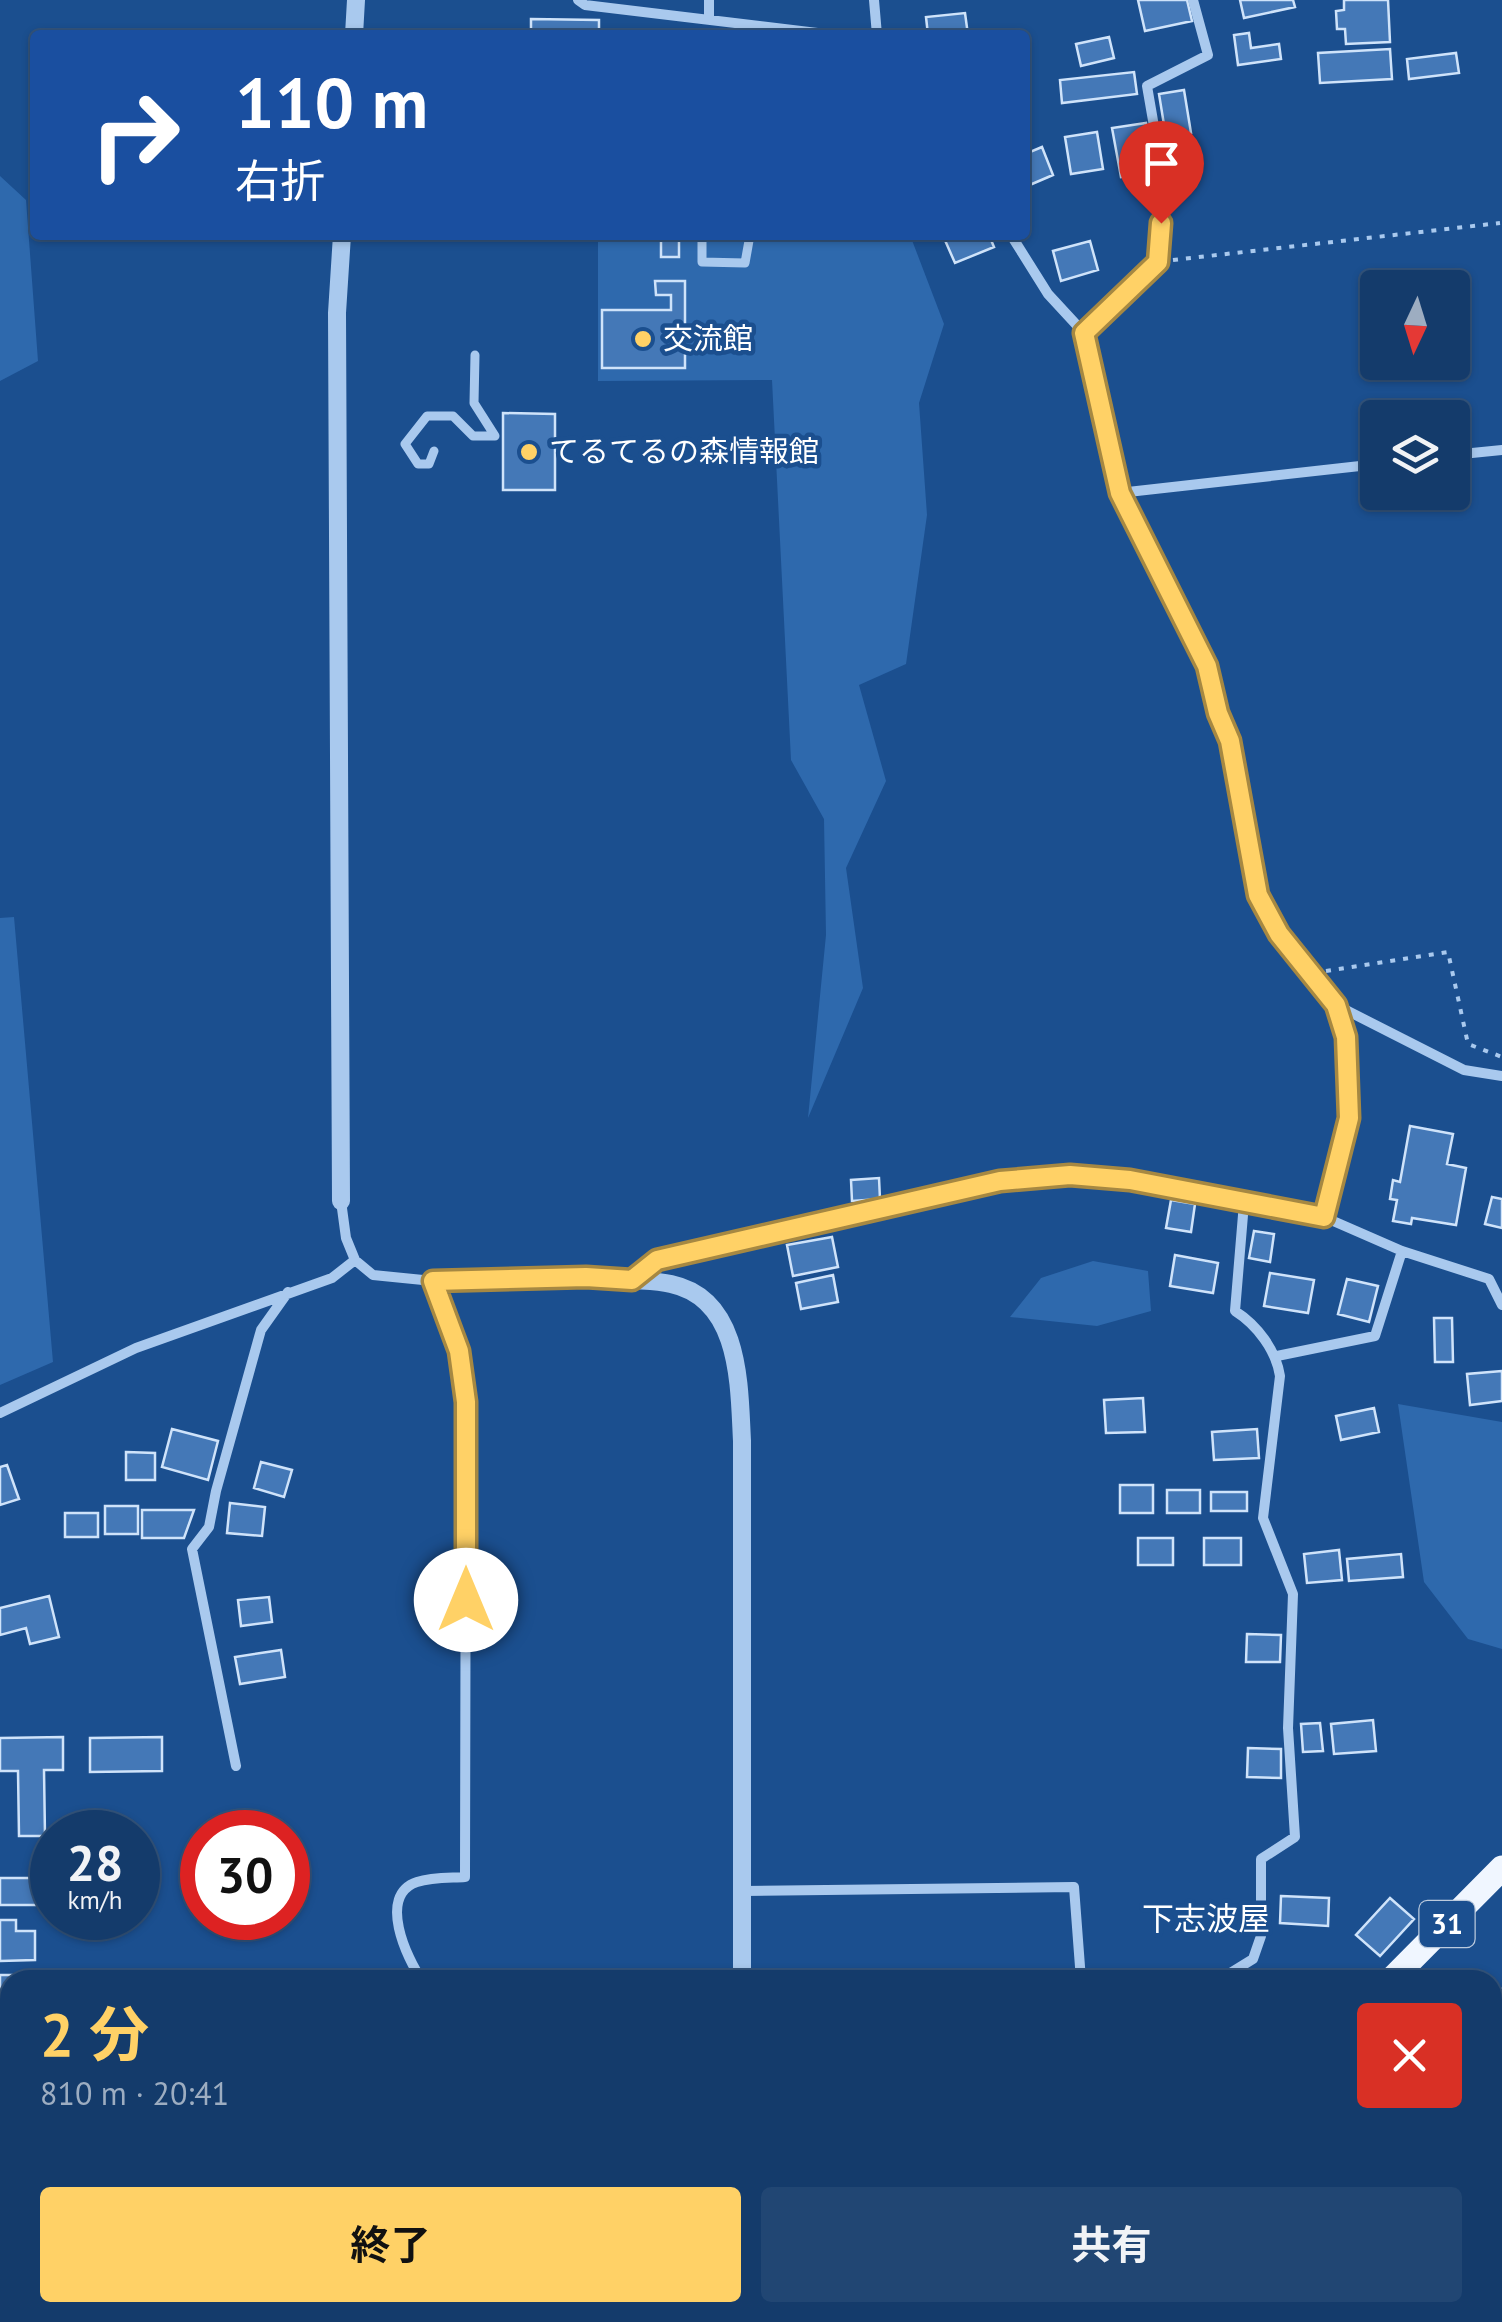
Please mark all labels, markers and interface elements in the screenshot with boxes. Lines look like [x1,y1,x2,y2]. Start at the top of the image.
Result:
text: 110 m [235,57,428,147]
icon: right [70,70,200,200]
pin [1119,121,1204,224]
icon: arrive [1134,136,1189,191]
text: 右折 [235,151,325,209]
north arrow [1360,270,1470,380]
map controls [1360,270,1470,510]
place label: 交流館 [663,318,753,357]
marker: 交流館 [632,328,654,350]
button: layers [1360,400,1470,510]
place label: てるてるの森情報館 [549,431,819,470]
marker: てるてるの森情報館 [518,441,540,463]
position arrow [414,1548,518,1652]
speed limit sign: 30 [180,1810,310,1940]
text: 28 [67,1830,123,1895]
text: km/h [68,1884,122,1916]
district label: 下志波屋 [1142,1897,1270,1939]
road number: 31 [1420,1901,1474,1947]
text: 2 分 [40,1995,149,2073]
button: close [1357,2003,1462,2108]
text: 810 m · 20:41 [40,2072,229,2114]
button: 終了 [40,2187,741,2302]
button: 共有 [761,2187,1462,2302]

